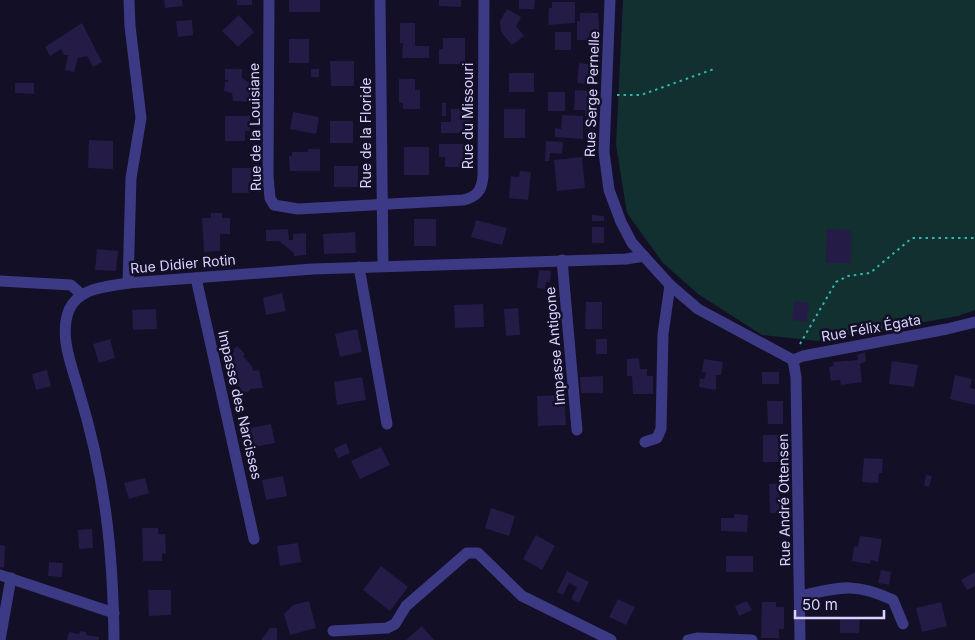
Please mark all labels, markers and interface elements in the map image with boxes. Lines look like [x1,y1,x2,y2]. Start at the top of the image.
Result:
street label: Rue Serge Pernelle [581,31,602,157]
street label: Rue de la Louisiane [245,63,264,191]
street label: Rue du Missouri [459,63,476,169]
street label: Rue de la Floride [357,78,374,188]
street label: Rue Didier Rotin [130,250,236,277]
street label: Impasse Antigone [541,286,568,406]
street label: Rue Félix Égata [820,310,922,345]
street label: Impasse des Narcisses [215,329,266,481]
street label: Rue André Ottensen [774,434,793,566]
scale bar [795,588,884,620]
text: 50 m [802,595,838,614]

